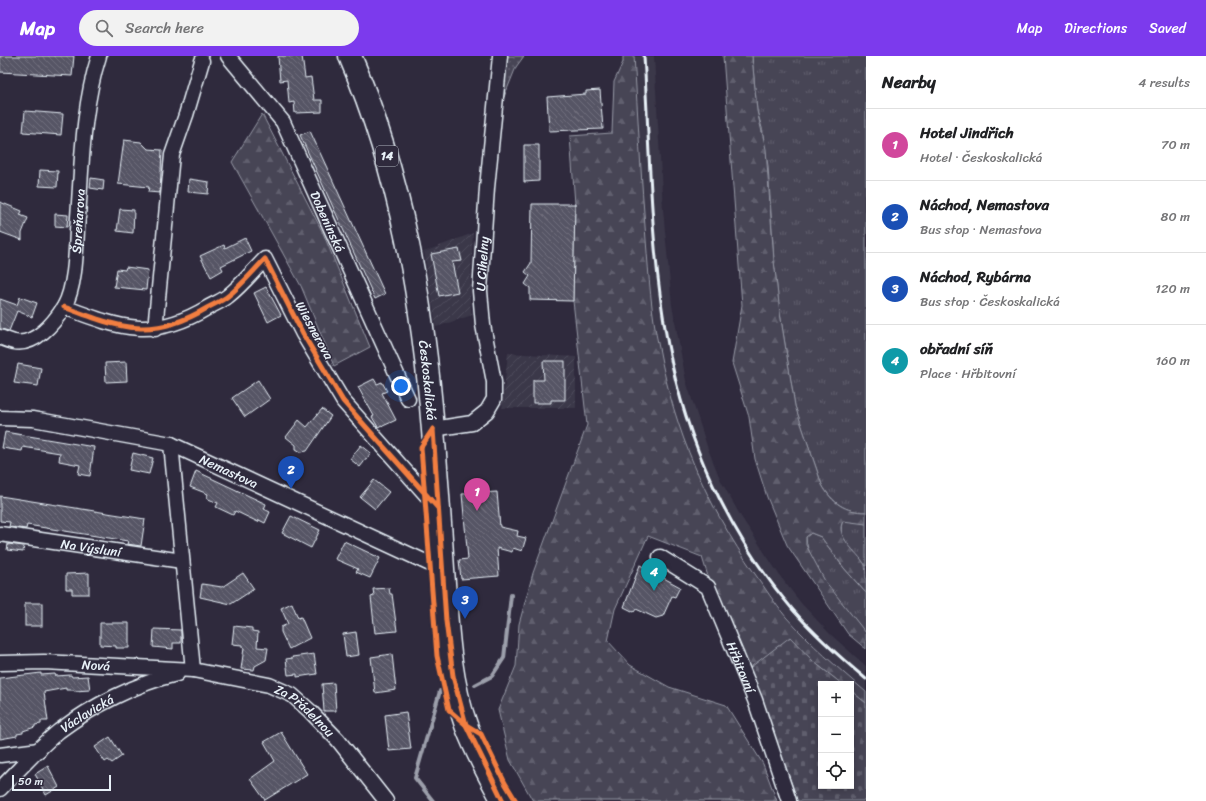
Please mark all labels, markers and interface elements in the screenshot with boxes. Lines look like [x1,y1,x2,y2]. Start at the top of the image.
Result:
search box [79,10,359,46]
text: Map [20,12,55,45]
text: Search here [125,15,204,41]
text: Map [1016,16,1042,41]
text: Directions [1064,16,1127,41]
text: Saved [1149,16,1186,41]
icon: search [93,17,115,39]
text: Nearby [882,67,936,97]
text: 4 results [1138,71,1190,94]
text: Hotel Jindřich [920,120,1014,146]
text: 1 [892,133,898,156]
text: 70 m [1161,133,1190,156]
road number: 14 [376,146,398,166]
text: Hotel · Českoskalická [920,146,1042,169]
street label: Dobenínská [303,187,352,257]
street label: Špreňarova [65,188,92,254]
text: Náchod, Nemastova [920,192,1049,218]
text: 2 [891,205,899,228]
text: 80 m [1161,205,1190,228]
text: Bus stop · Nemastova [920,218,1042,241]
street label: U Cihelny [469,235,496,292]
text: Náchod, Rybárna [920,264,1031,290]
text: 3 [891,277,899,300]
text: 120 m [1155,277,1190,300]
text: Bus stop · Českoskalická [920,290,1060,313]
street label: Wiesnerova [289,297,340,364]
text: obřadní síň [920,336,993,362]
street label: Českoskalická [412,339,443,422]
text: 4 [891,349,899,372]
text: 160 m [1155,349,1190,372]
text: Place · Hřbitovní [920,362,1016,385]
your location [391,376,411,396]
street label: Nemastova [195,448,262,495]
pin: 2 [278,456,304,489]
pin: 1 [464,478,490,511]
street label: Na Výsluní [59,532,124,564]
pin: 4 [641,558,667,591]
pin: 3 [452,586,478,619]
street label: Hřbitovní [720,638,762,698]
street label: Nová [81,653,111,678]
street label: Za Přádelnou [271,678,340,743]
map controls [818,681,854,789]
button: + [818,681,854,717]
street label: Václavická [55,688,118,739]
button: − [818,717,854,753]
button: locate [818,753,854,789]
text: 50 m [18,772,43,791]
scale bar [12,773,111,792]

